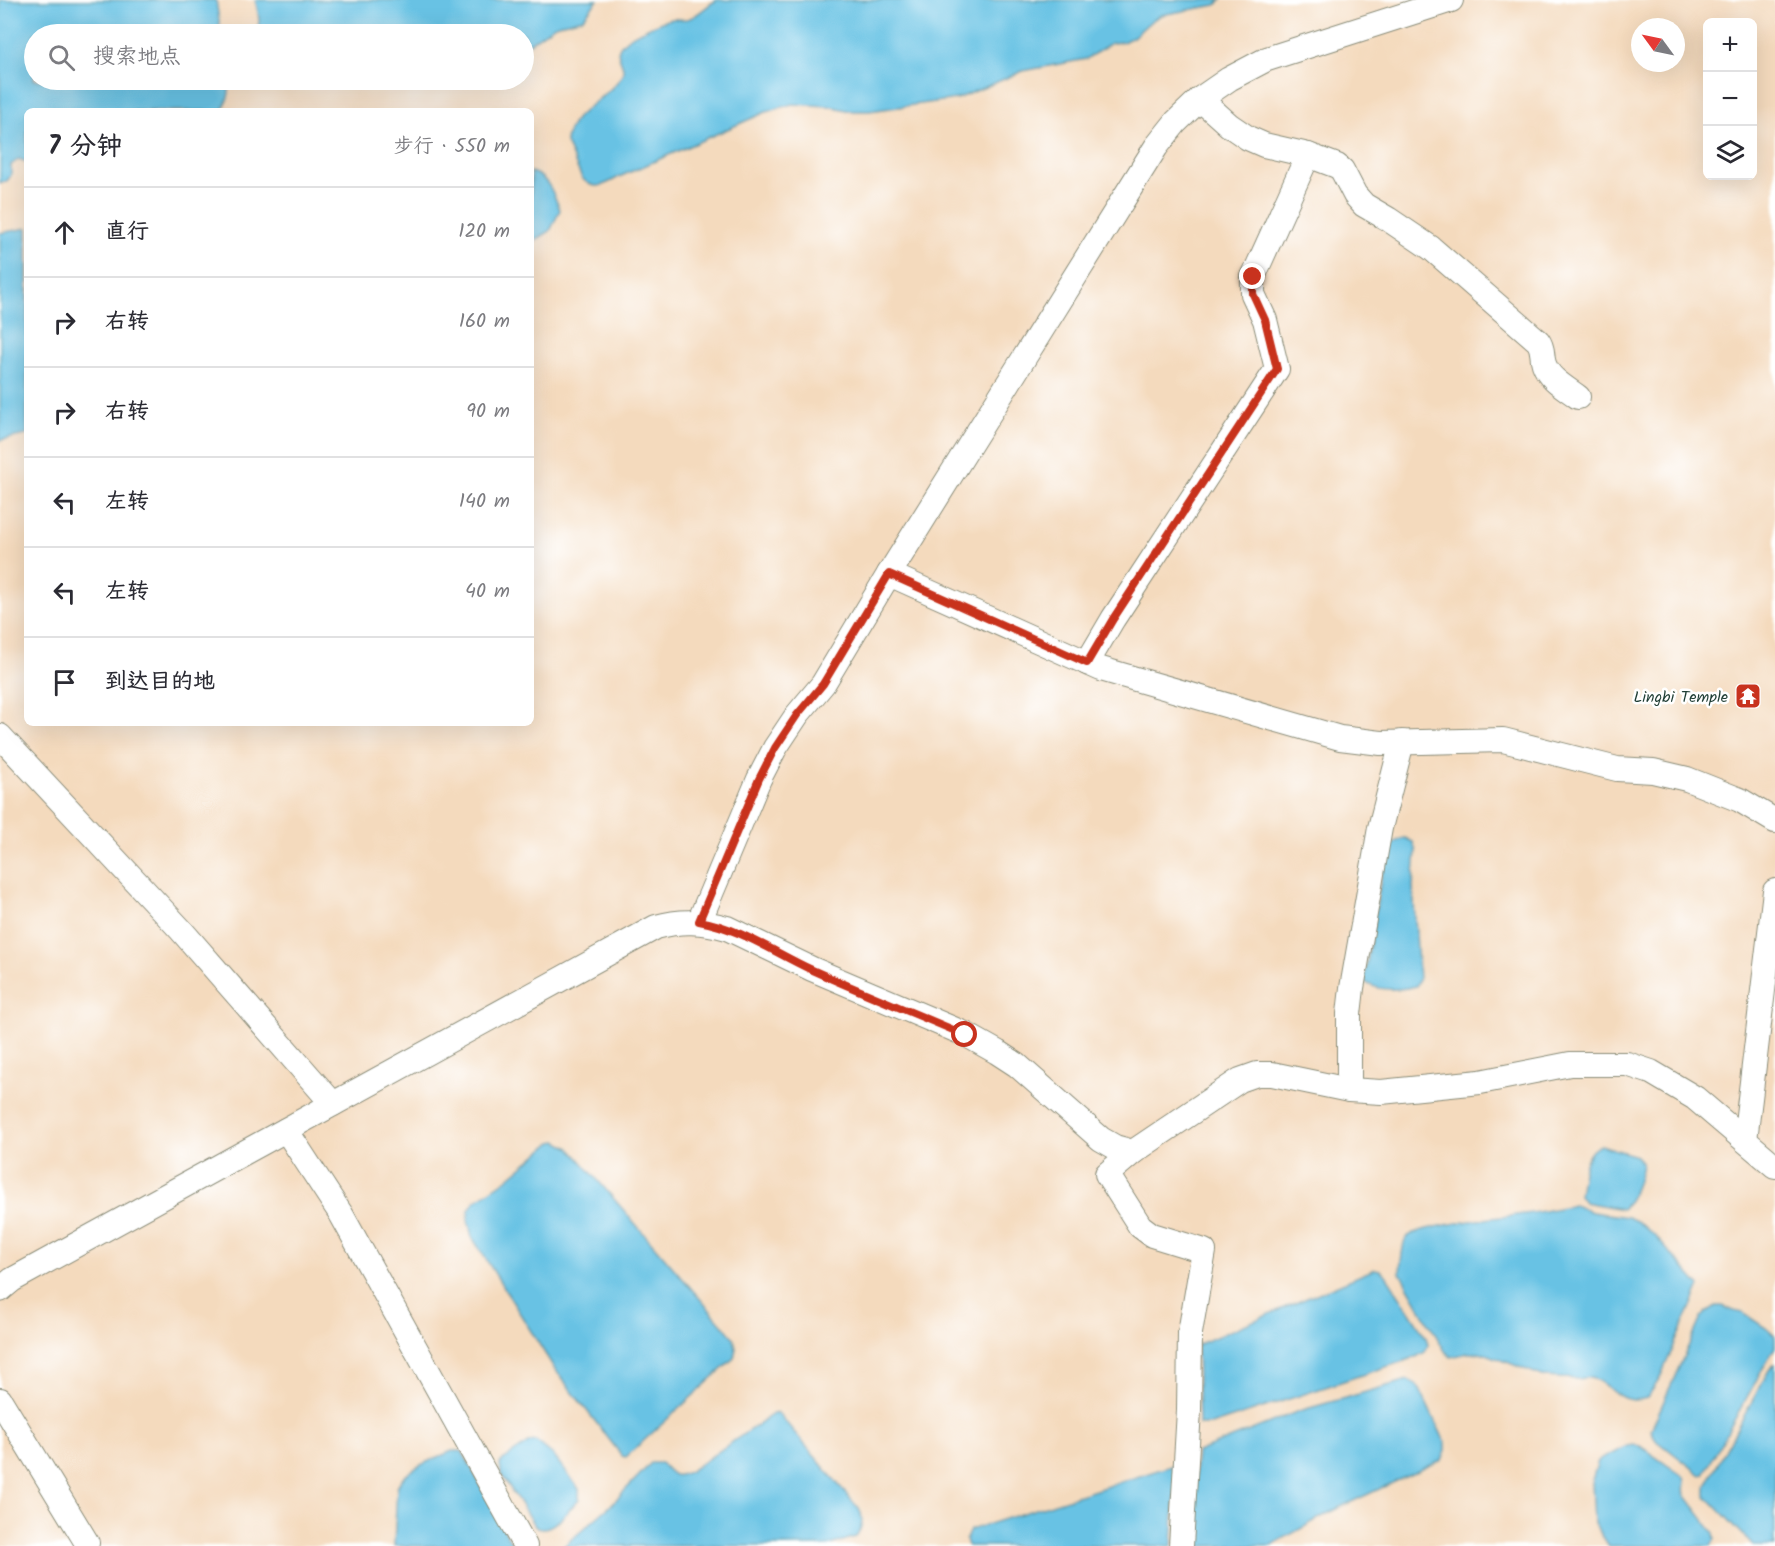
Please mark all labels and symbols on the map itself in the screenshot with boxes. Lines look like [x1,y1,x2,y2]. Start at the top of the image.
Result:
north arrow [1631,18,1685,72]
route end [1239,263,1265,289]
temple icon: Lingbi Temple [1733,681,1763,711]
place label: Lingbi Temple [1633,685,1728,710]
route start [951,1021,977,1047]

